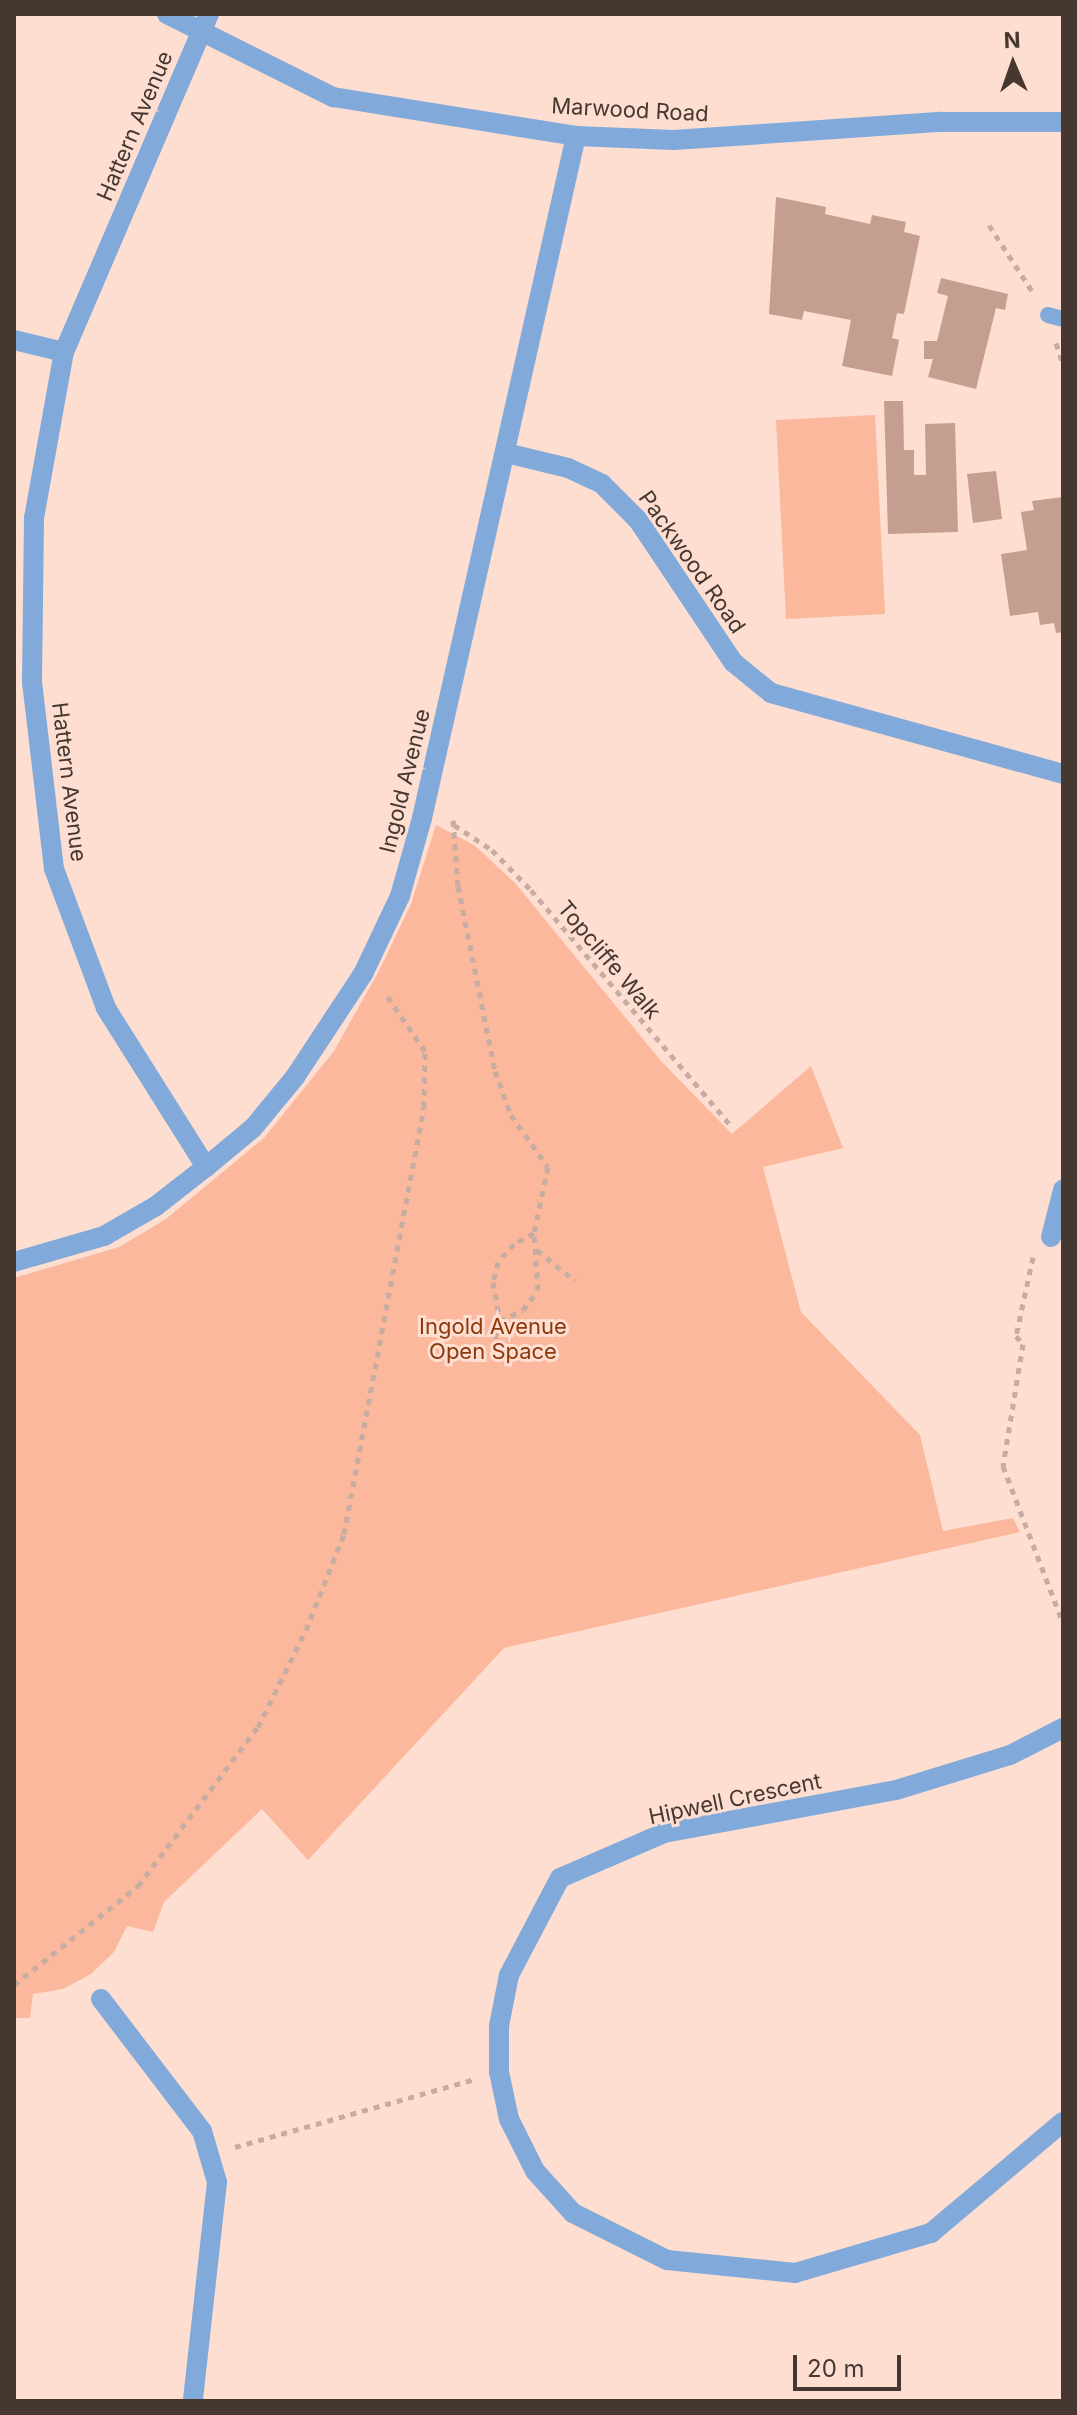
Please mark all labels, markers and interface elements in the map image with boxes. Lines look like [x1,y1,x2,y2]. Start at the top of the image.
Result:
north arrow [973,24,1053,104]
text: N [1003,27,1021,53]
street label: Hattern Avenue [92,47,178,205]
street label: Marwood Road [551,93,709,127]
street label: Packwood Road [633,486,751,638]
street label: Hattern Avenue [46,701,92,863]
street label: Ingold Avenue [374,706,436,856]
street label: Topcliffe Walk [552,895,666,1025]
park label: Ingold Avenue Open Space [419,1313,567,1364]
street label: Hipwell Crescent [646,1768,824,1830]
scale bar [797,2339,905,2389]
text: 20 m [807,2354,865,2383]

